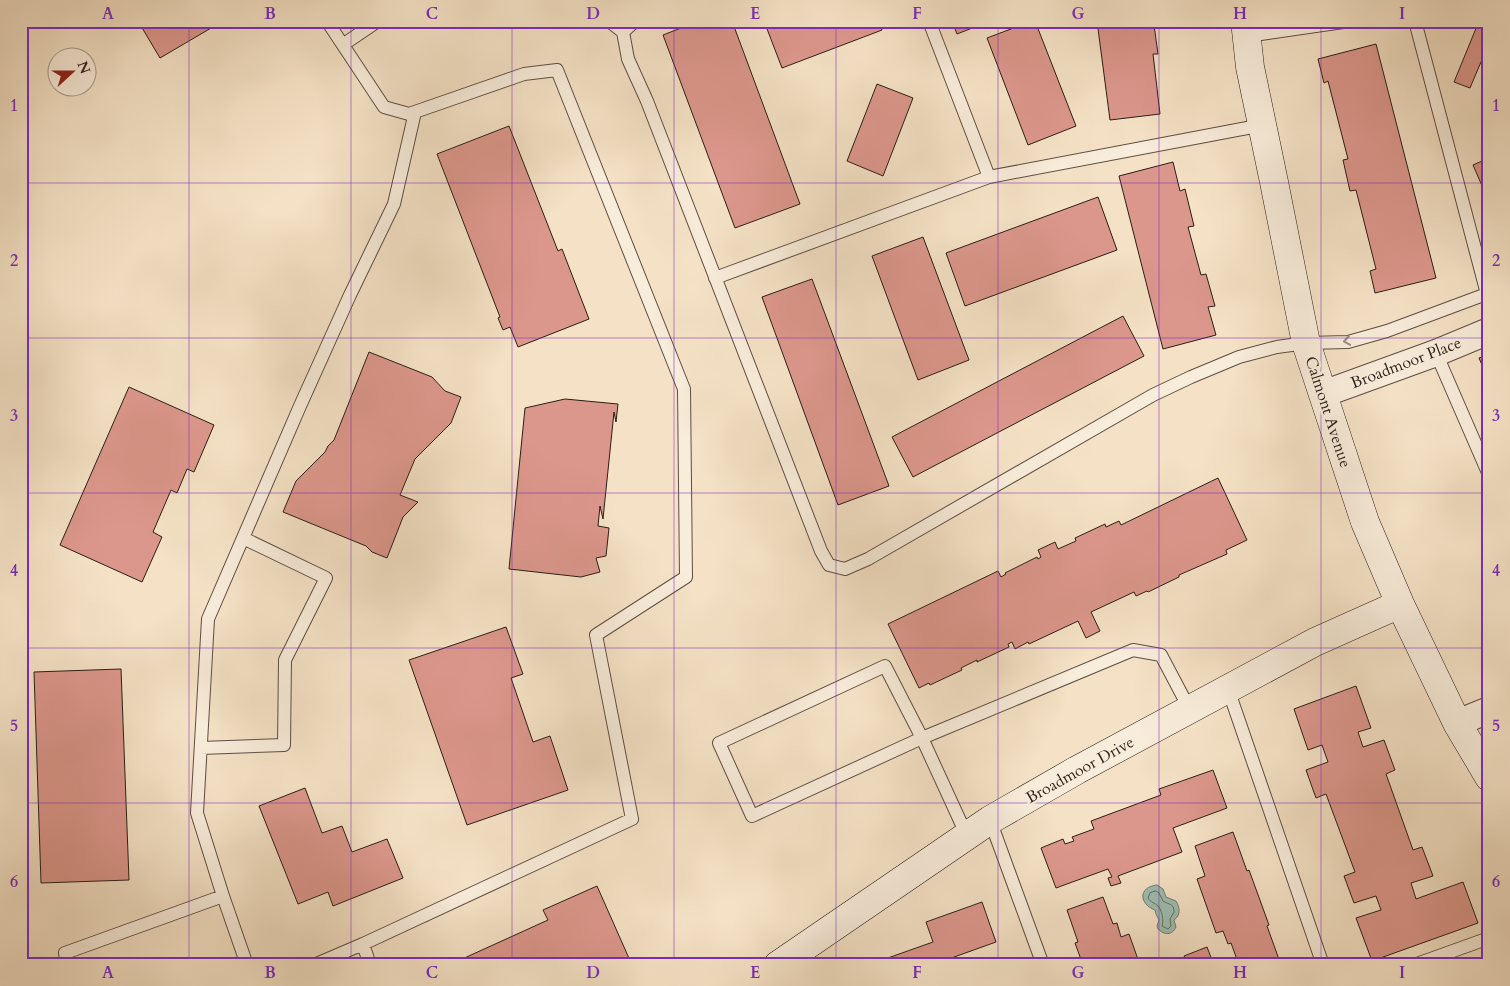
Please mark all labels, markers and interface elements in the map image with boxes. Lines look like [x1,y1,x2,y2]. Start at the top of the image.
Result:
text: A [102,3,114,25]
text: B [264,3,276,25]
text: C [426,3,438,25]
text: D [586,3,600,25]
text: E [750,3,760,25]
text: F [912,3,922,25]
text: G [1071,3,1085,25]
text: H [1233,3,1247,25]
text: I [1399,3,1405,25]
north arrow [48,48,98,98]
text: N [73,58,95,77]
text: 1 [10,95,18,117]
text: 1 [1492,95,1500,117]
text: 2 [10,250,18,272]
text: 2 [1492,250,1500,272]
street label: Broadmoor Place [1348,332,1464,394]
one-way arrow [1342,335,1350,346]
street label: Calmont Avenue [1300,354,1356,470]
text: 3 [10,405,18,427]
text: 3 [1492,405,1500,427]
text: 4 [10,560,18,582]
text: 4 [1492,560,1500,582]
text: 5 [10,715,18,737]
text: 5 [1492,715,1500,737]
street label: Broadmoor Drive [1022,731,1138,809]
text: 6 [10,871,18,893]
text: 6 [1492,871,1500,893]
text: A [102,962,114,984]
text: B [264,962,276,984]
text: C [426,962,438,984]
text: D [586,962,600,984]
text: E [750,962,760,984]
text: F [912,962,922,984]
text: G [1071,962,1085,984]
text: H [1233,962,1247,984]
text: I [1399,962,1405,984]

